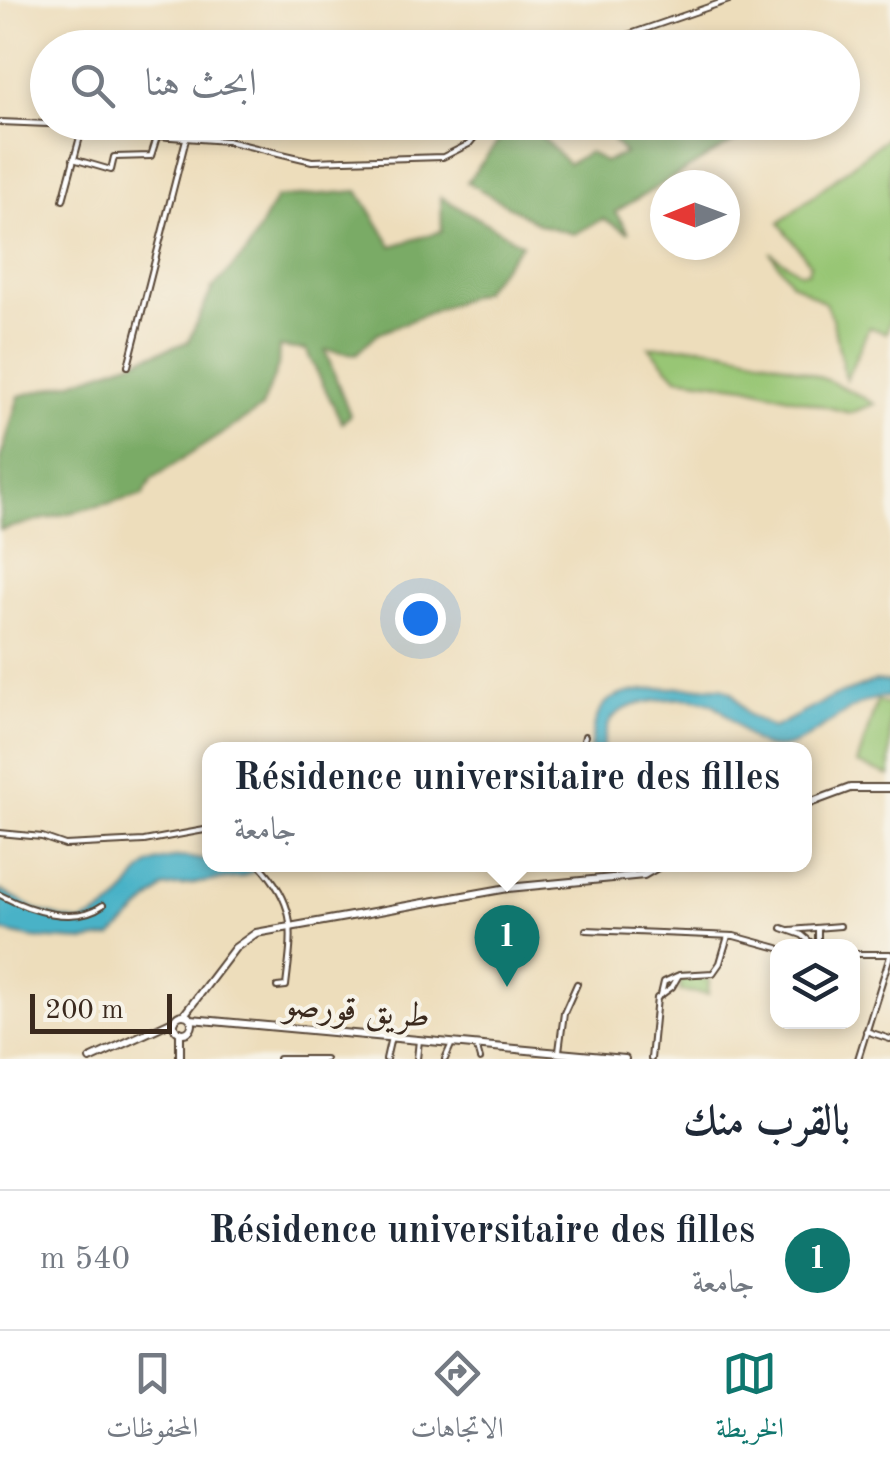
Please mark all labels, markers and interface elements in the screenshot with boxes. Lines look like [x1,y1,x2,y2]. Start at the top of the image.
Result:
search box [30,30,860,140]
icon: search [65,58,120,113]
text: ابحث هنا [145,66,257,104]
north arrow [650,170,740,260]
your location [395,593,446,644]
popup [202,742,812,872]
text: Résidence universitaire des filles [234,760,780,798]
text: جامعة [234,815,297,847]
pin: 1 [474,904,540,987]
map controls [770,939,860,1029]
button: layers [770,939,860,1029]
street label: طريق قورصو [279,987,431,1037]
scale bar [30,989,172,1034]
text: 200 m [45,997,124,1025]
text: بالقرب منك [683,1102,850,1144]
text: Résidence universitaire des filles [209,1213,755,1251]
text: 540 m [40,1244,130,1276]
text: 1 [808,1244,827,1276]
text: جامعة [692,1268,755,1300]
tab: المحفوظات [106,1346,198,1455]
tab: الاتجاهات [410,1346,504,1455]
tab: الخريطة [716,1346,784,1455]

